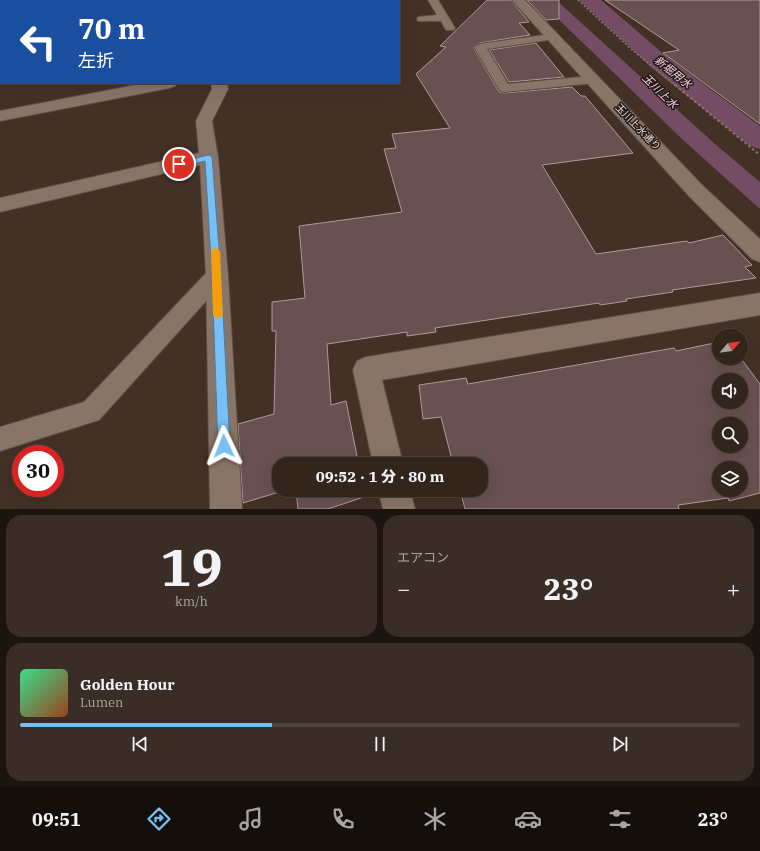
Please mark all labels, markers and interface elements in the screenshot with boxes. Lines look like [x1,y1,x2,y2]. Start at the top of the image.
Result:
text: 70 m [78,10,145,47]
icon: left [12,16,64,68]
text: 左折 [78,49,114,72]
water label: 新堀用水 [651,53,695,92]
water label: 玉川上水 [639,71,681,112]
street label: 玉川上水通り [612,101,664,153]
pin [162,147,196,181]
icon: arrive [168,153,190,175]
north arrow [712,329,748,365]
map controls [712,329,748,497]
button: sound [712,373,748,409]
button: search [712,417,748,453]
position arrow [203,425,245,467]
speed limit sign: 30 [12,445,64,497]
button: layers [712,461,748,497]
text: 09:52 · 1 分 · 80 m [316,467,444,486]
text: 19 [160,533,223,600]
text: エアコン [397,549,449,566]
text: 23° [543,569,594,608]
text: − [397,574,410,603]
text: + [727,574,740,603]
text: km/h [175,593,208,610]
text: Golden Hour [80,675,175,694]
text: Lumen [80,694,123,711]
icon: previous [129,733,151,755]
icon: pause [369,733,391,755]
icon: next [609,733,631,755]
icon: directions [145,805,173,833]
icon: music [237,805,265,833]
icon: phone [329,805,357,833]
icon: climate [421,805,449,833]
icon: car [514,805,542,833]
icon: filters [606,805,634,833]
text: 09:51 [32,808,81,831]
text: 23° [698,808,728,831]

